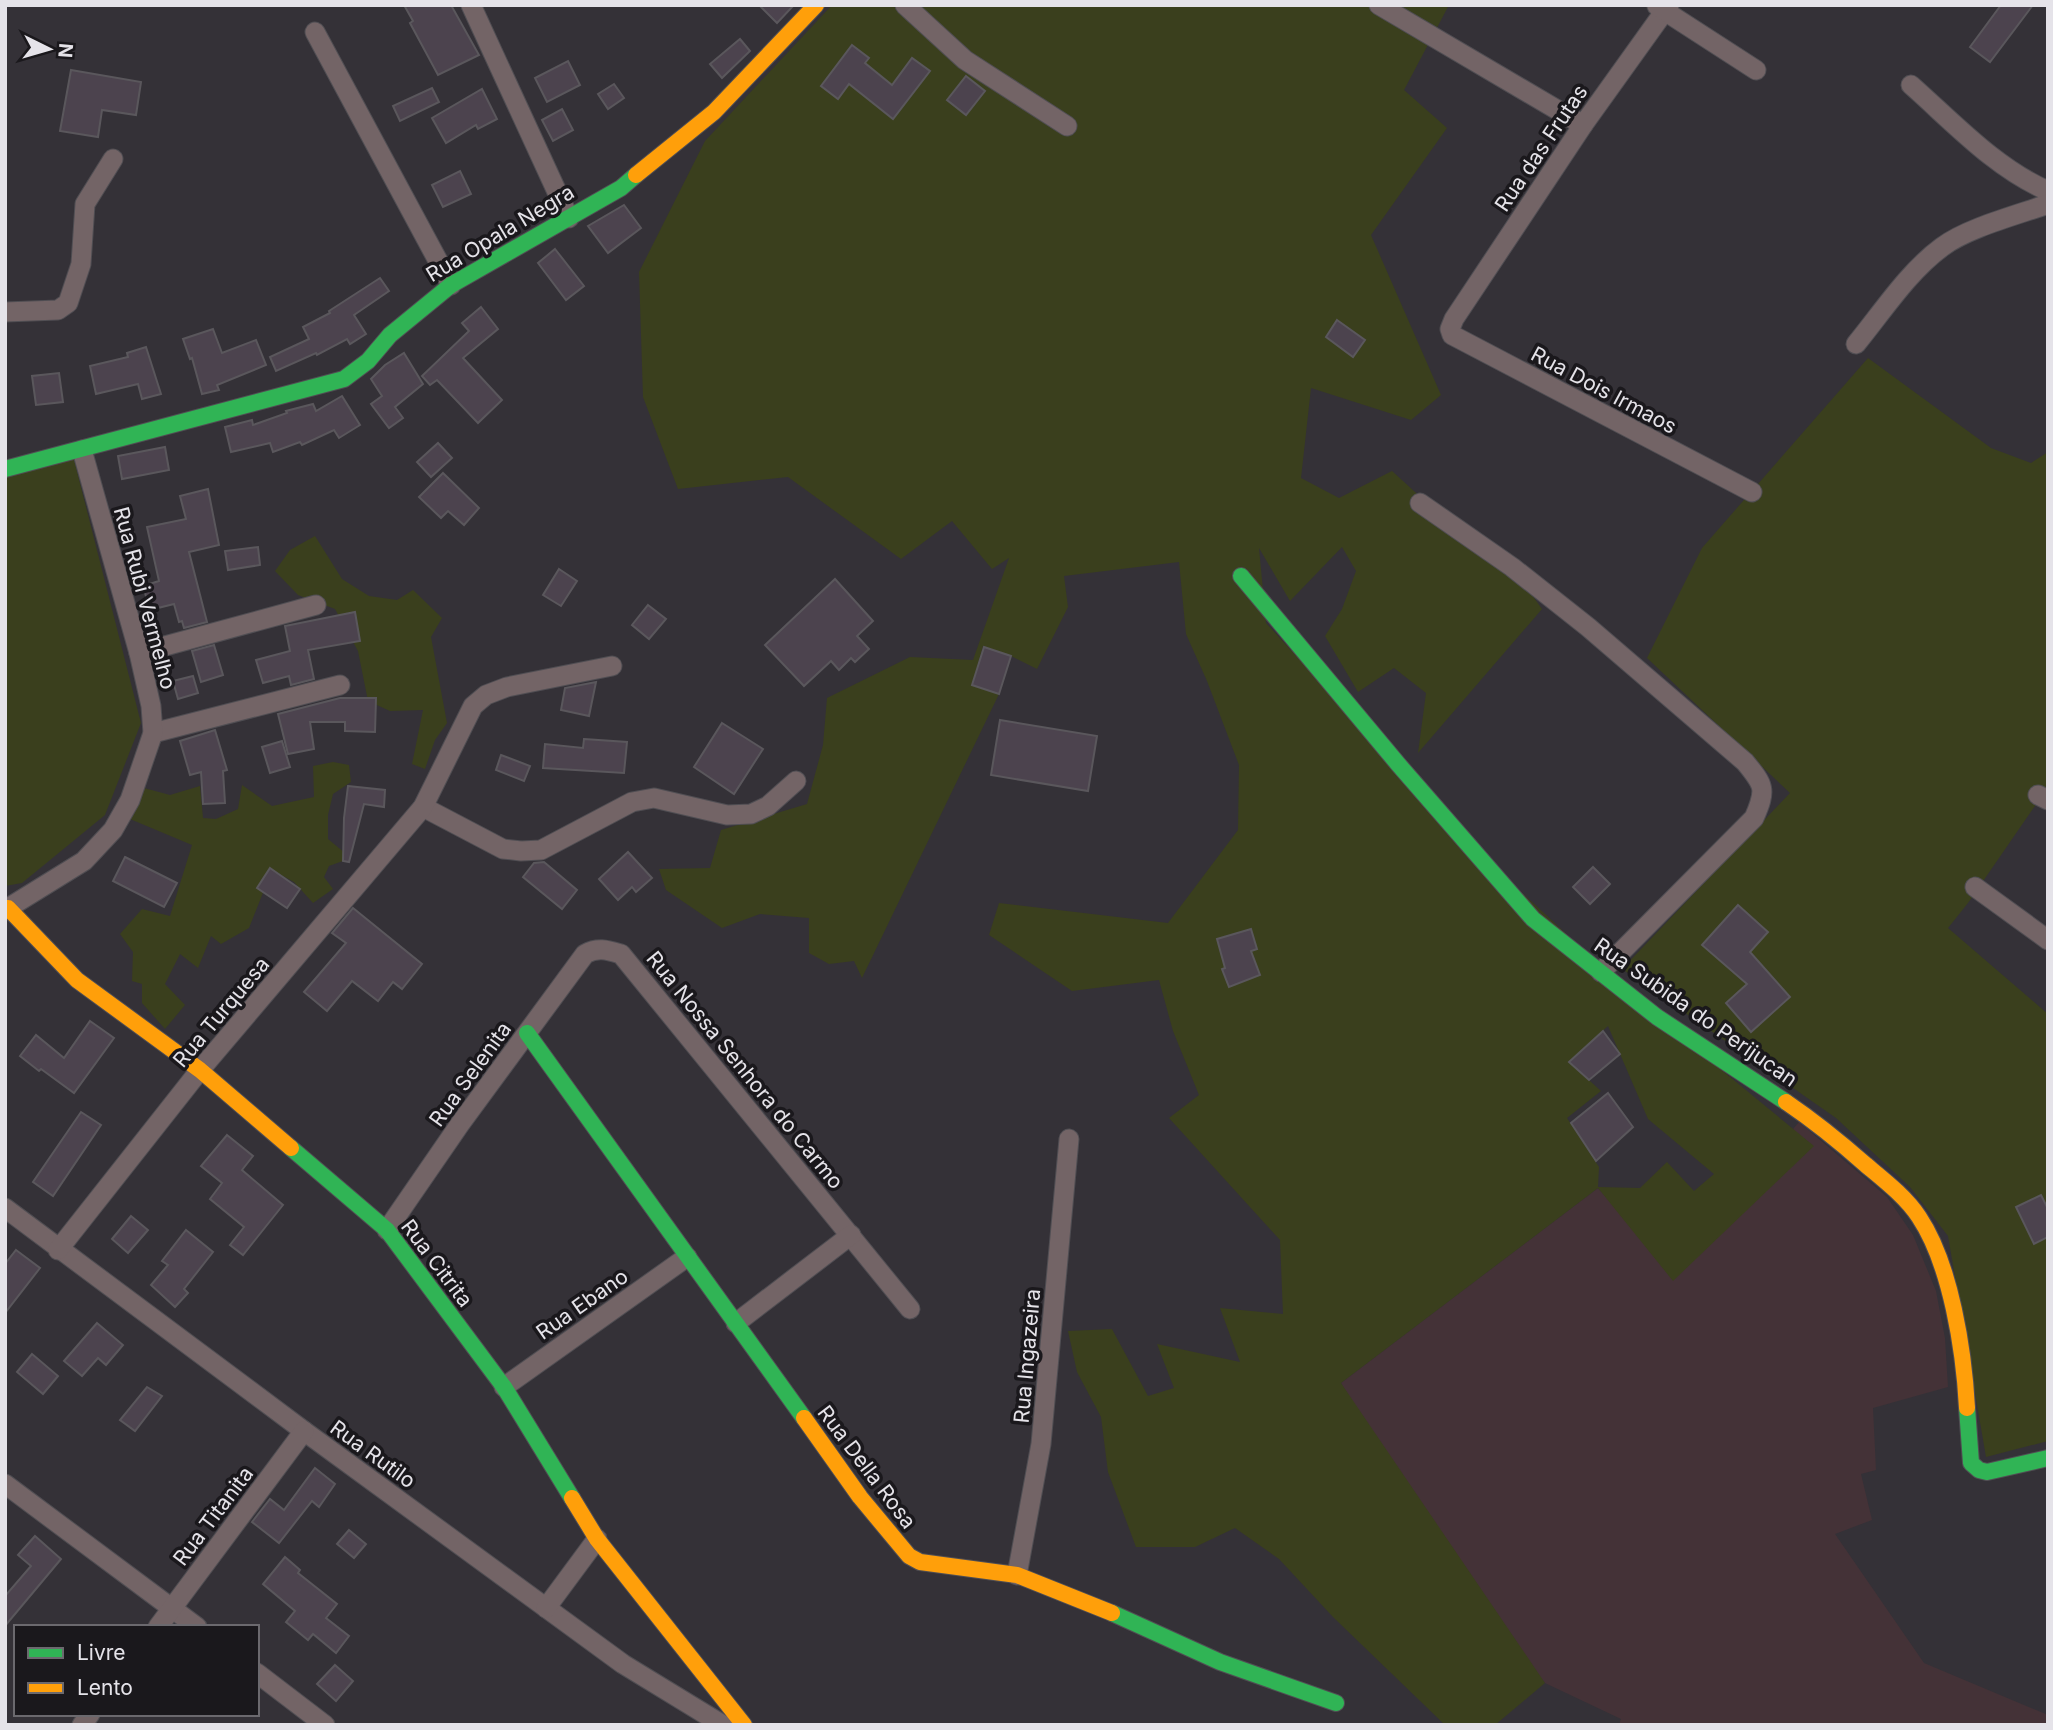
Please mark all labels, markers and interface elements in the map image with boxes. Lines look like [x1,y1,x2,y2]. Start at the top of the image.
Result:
north arrow [14,14,84,84]
text: N [53,42,78,59]
street label: Rua das Frutas [1489,80,1593,216]
street label: Rua Opala Negra [422,179,578,287]
street label: Rua Dois Irmaos [1527,341,1681,439]
street label: Rua Rubi Vermelho [109,504,181,692]
street label: Rua Subida do Perijucan [1590,932,1802,1092]
street label: Rua Nossa Senhora do Carmo [641,946,849,1194]
street label: Rua Turquesa [168,952,274,1072]
street label: Rua Selenita [424,1017,516,1131]
street label: Rua Citrita [396,1214,478,1312]
street label: Rua Ebano [531,1263,633,1345]
street label: Rua Ingazeira [1009,1288,1045,1424]
street label: Rua Della Rosa [813,1401,921,1533]
street label: Rua Rutilo [326,1415,420,1493]
street label: Rua Titanita [168,1462,258,1570]
legend [14,1625,259,1716]
text: Livre [77,1640,126,1665]
text: Lento [77,1675,133,1700]

